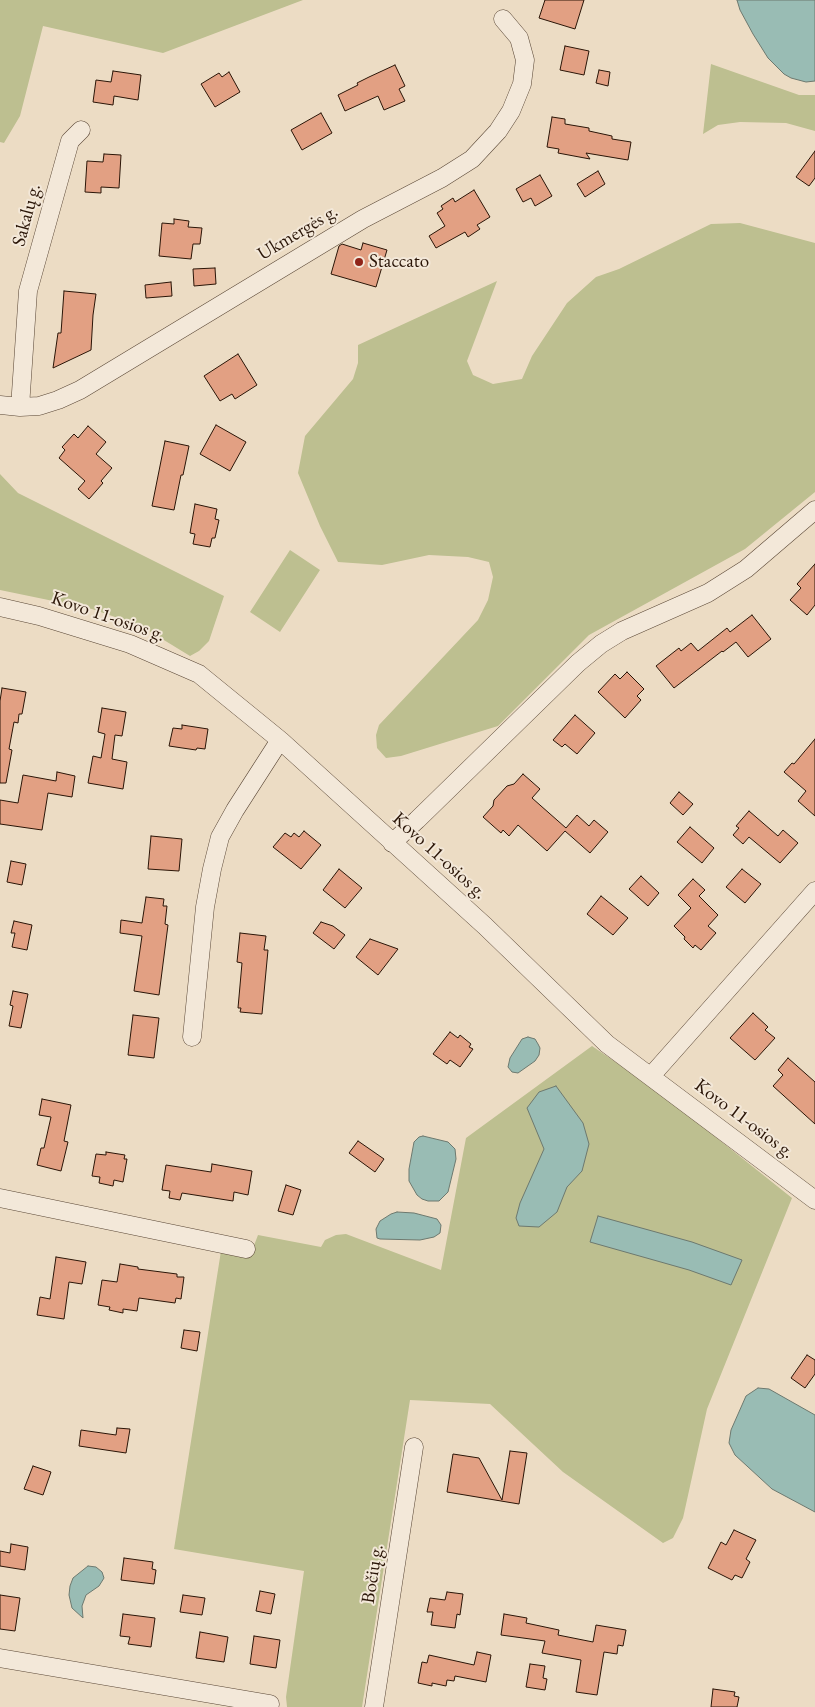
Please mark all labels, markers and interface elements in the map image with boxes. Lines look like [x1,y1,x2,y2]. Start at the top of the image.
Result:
street label: Sakalų g. [8,181,46,249]
street label: Ukmergės g. [254,200,342,266]
place label: Staccato [369,251,429,273]
marker: Staccato [353,256,365,268]
street label: Kovo 11-osios g. [48,587,168,647]
street label: Kovo 11-osios g. [387,808,491,904]
street label: Kovo 11-osios g. [690,1074,798,1164]
street label: Bočių g. [357,1543,389,1605]

